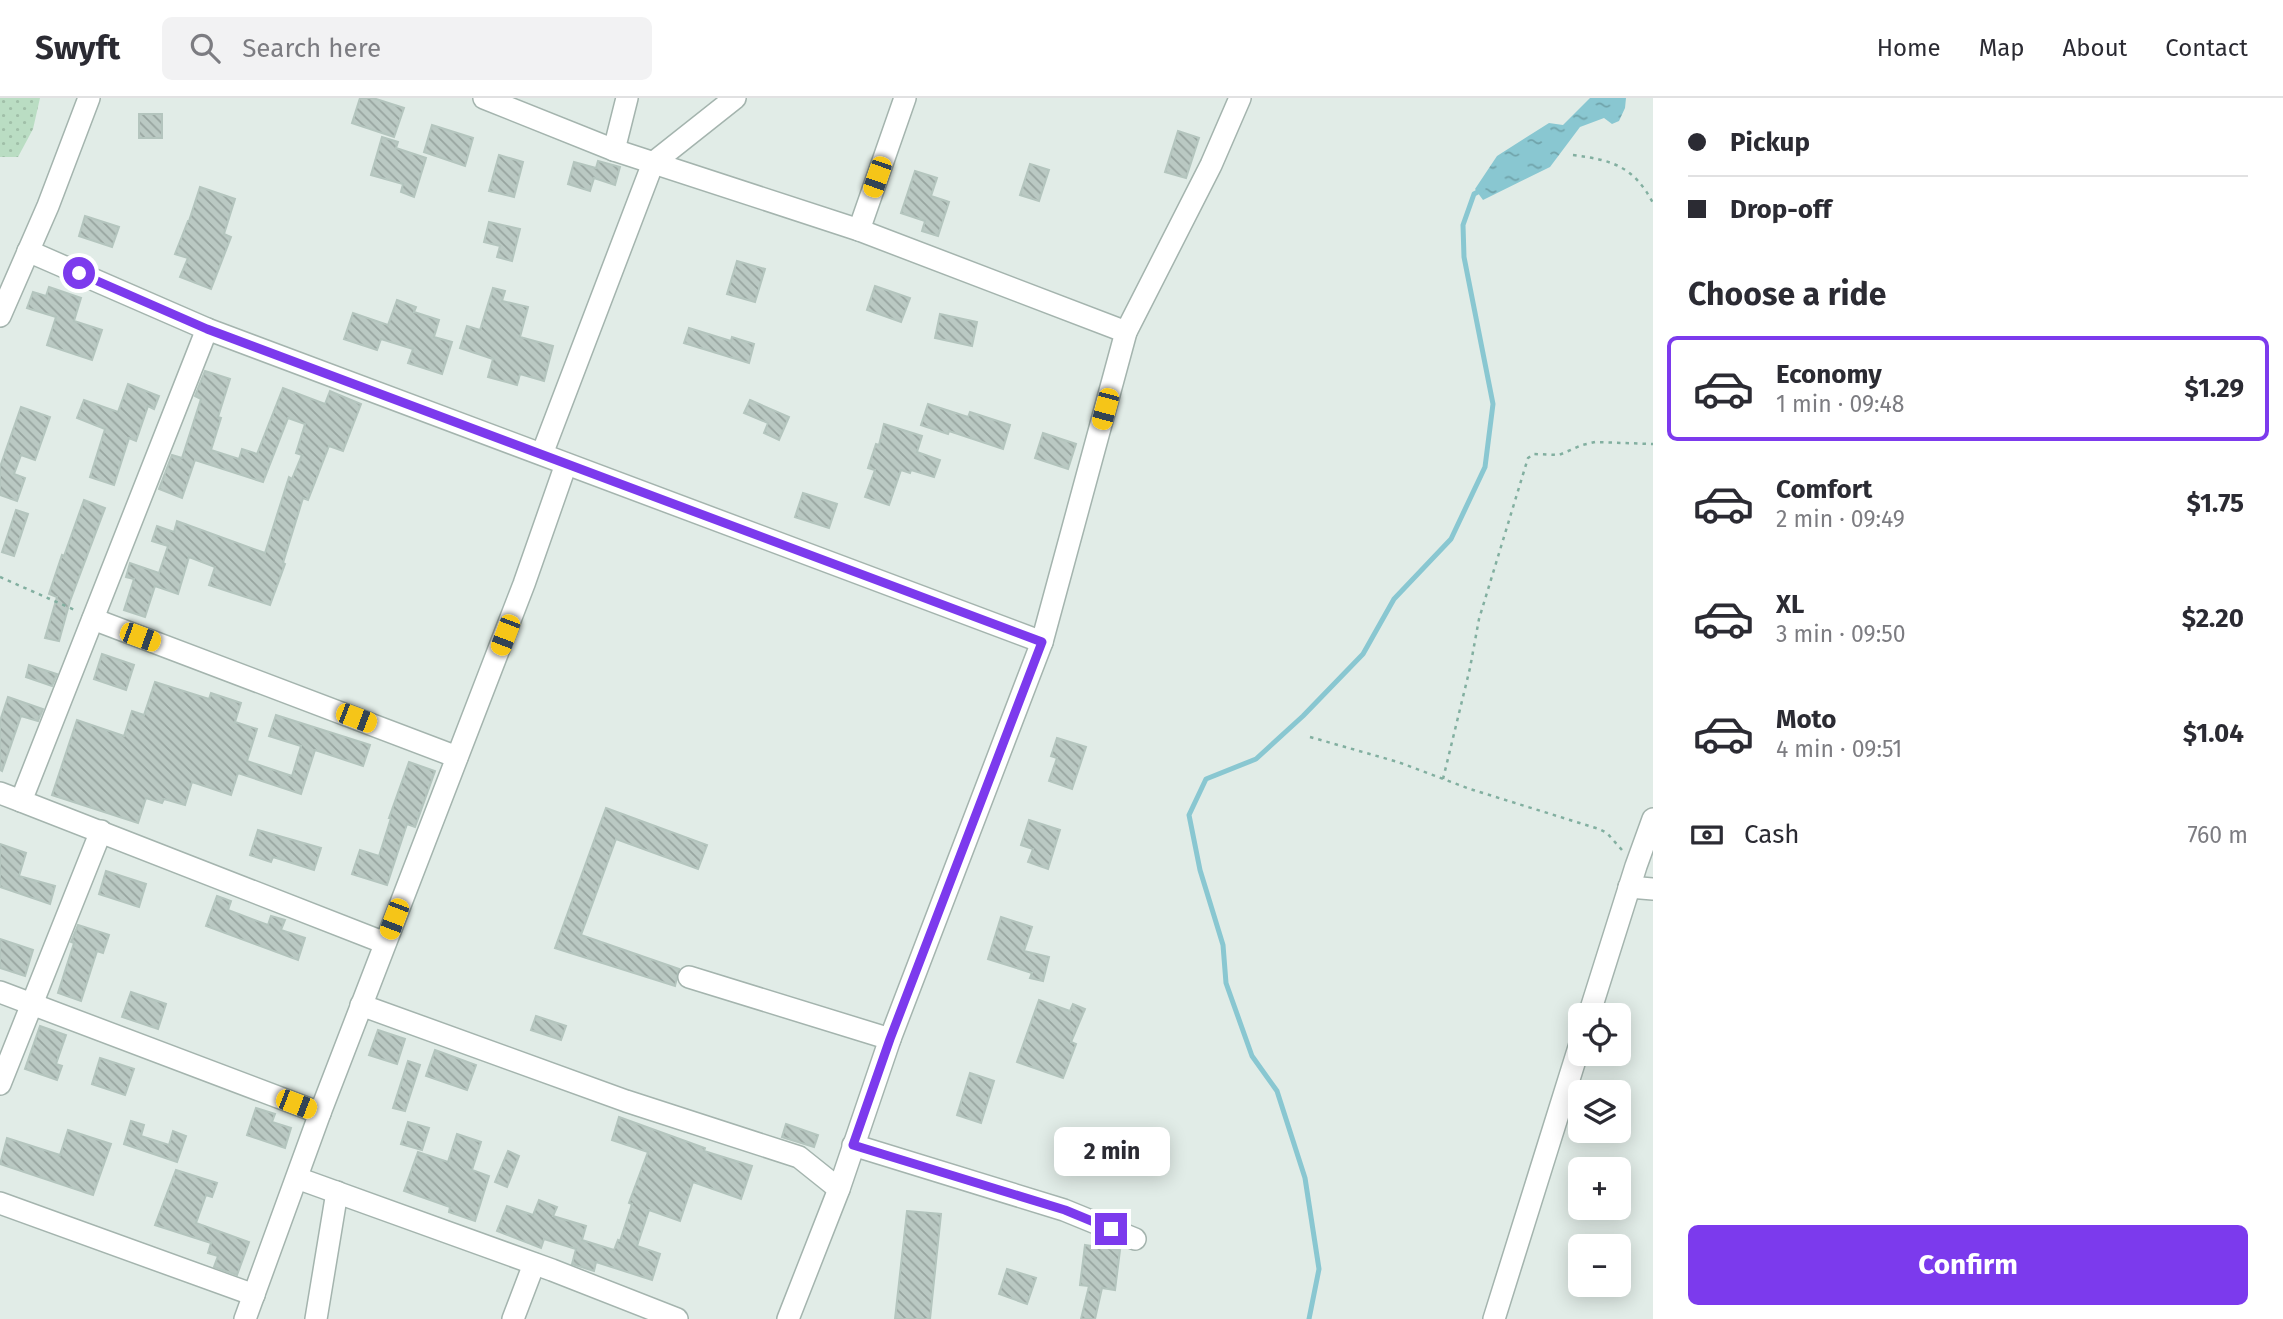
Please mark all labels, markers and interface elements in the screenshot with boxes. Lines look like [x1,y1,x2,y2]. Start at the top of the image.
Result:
search box [162,17,652,80]
text: Swyft [35,28,120,68]
icon: search [186,29,224,67]
text: Search here [242,33,381,64]
text: Home [1877,34,1941,62]
text: Map [1979,34,2025,62]
text: About [2063,34,2127,62]
text: Contact [2165,34,2248,62]
text: Pickup [1730,127,1810,158]
car [861,154,894,200]
text: Drop-off [1730,194,1832,225]
route start [63,257,95,289]
text: Choose a ride [1688,275,1886,313]
icon: car [1692,357,1755,420]
text: Economy [1776,359,1882,390]
text: $1.29 [2185,373,2244,404]
car [1090,386,1121,432]
text: 1 min · 09:48 [1776,390,1904,418]
icon: car [1692,472,1755,535]
text: Comfort [1776,474,1872,505]
text: $1.75 [2187,488,2244,519]
text: 2 min · 09:49 [1776,505,1905,533]
icon: car [1692,587,1755,650]
text: XL [1776,589,1804,620]
text: $2.20 [2182,603,2244,634]
car [488,612,523,658]
car [117,620,164,654]
text: 3 min · 09:50 [1776,620,1906,648]
car [333,701,380,735]
icon: car [1692,702,1755,765]
text: Moto [1776,704,1836,735]
text: $1.04 [2183,718,2244,749]
text: 4 min · 09:51 [1776,735,1902,763]
icon: cash [1688,816,1726,854]
text: Cash [1744,819,1800,850]
text: 760 m [2187,821,2248,849]
car [377,896,412,942]
map controls [1568,1003,1631,1297]
button: locate [1568,1003,1631,1066]
button: layers [1568,1080,1631,1143]
car [273,1087,320,1121]
callout: 2 min [1053,1128,1169,1176]
text: 2 min [1084,1137,1140,1165]
button: + [1568,1157,1631,1220]
route end [1095,1213,1127,1245]
button: Confirm [1688,1225,2248,1305]
button: − [1568,1234,1631,1297]

